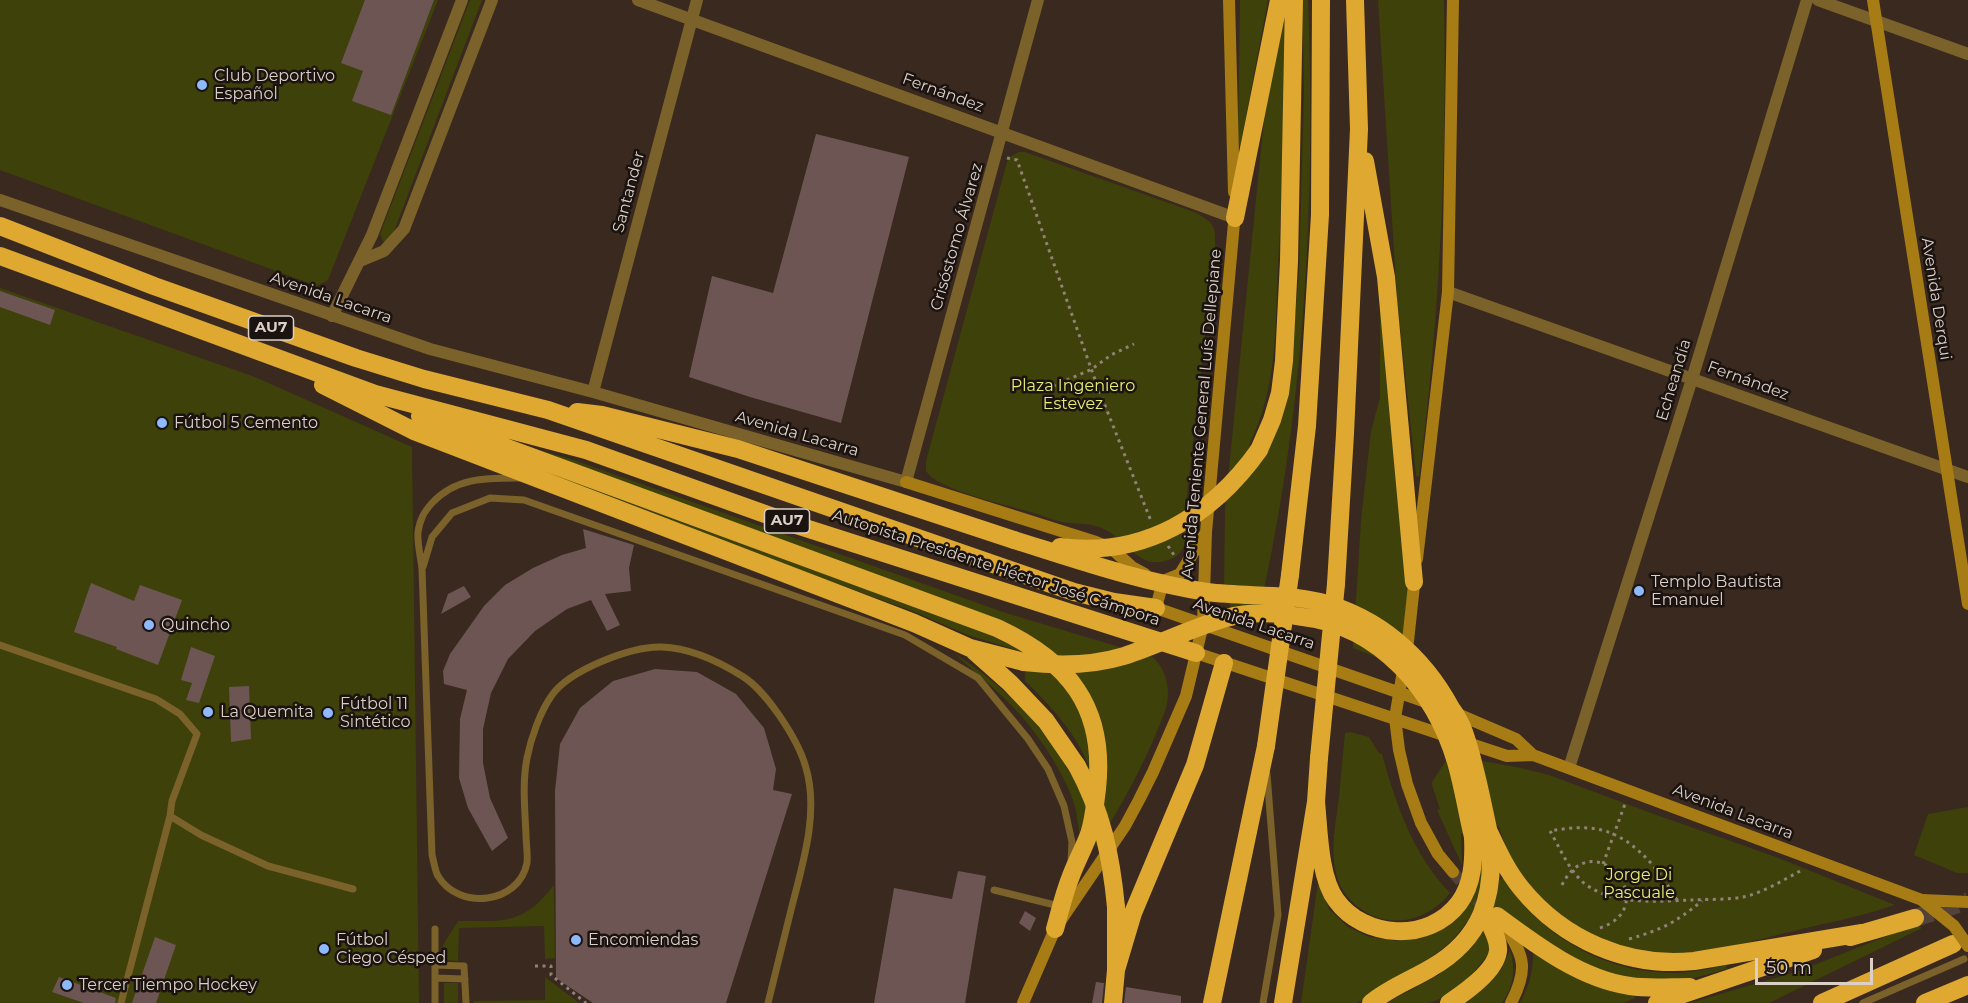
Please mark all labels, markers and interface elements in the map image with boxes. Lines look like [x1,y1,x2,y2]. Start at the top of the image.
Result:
place label: Club Deportivo Español [214,66,335,104]
street label: Fernández [900,69,986,117]
marker: Club Deportivo Español [195,78,209,92]
street label: Santander [609,149,649,235]
street label: Crisóstomo Álvarez [927,161,987,313]
street label: Avenida Derqui [1917,236,1955,362]
street label: Avenida Teniente General Luís Dellepiane [1178,248,1226,580]
street label: Avenida Lacarra [268,268,394,328]
road number: AU7 [248,316,294,340]
street label: Echeandía [1652,337,1696,423]
street label: Fernández [1705,357,1791,405]
park label: Plaza Ingeniero Estevez [1011,376,1135,414]
street label: Avenida Lacarra [733,407,861,461]
place label: Fútbol 5 Cemento [174,413,318,433]
marker: Fútbol 5 Cemento [155,416,169,430]
street label: Autopista Presidente Héctor José Cámpora [830,506,1162,630]
road number: AU7 [764,509,810,533]
place label: Templo Bautista Emanuel [1651,572,1782,610]
marker: Templo Bautista Emanuel [1632,584,1646,598]
street label: Avenida Lacarra [1191,594,1317,654]
place label: Quincho [161,615,230,635]
marker: Quincho [142,618,156,632]
place label: Fútbol 11 Sintético [340,694,411,732]
place label: La Quemita [220,702,314,722]
marker: La Quemita [201,705,215,719]
marker: Fútbol 11 Sintético [321,706,335,720]
street label: Avenida Lacarra [1670,780,1796,844]
park label: Jorge Di Pascuale [1603,865,1675,903]
place label: Fútbol Ciego Césped [336,930,446,968]
place label: Encomiendas [588,930,698,950]
marker: Encomiendas [569,933,583,947]
marker: Fútbol Ciego Césped [317,942,331,956]
scale bar [1758,946,1876,984]
text: 50 m [1766,957,1812,979]
place label: Tercer Tiempo Hockey [79,975,257,995]
marker: Tercer Tiempo Hockey [60,978,74,992]

